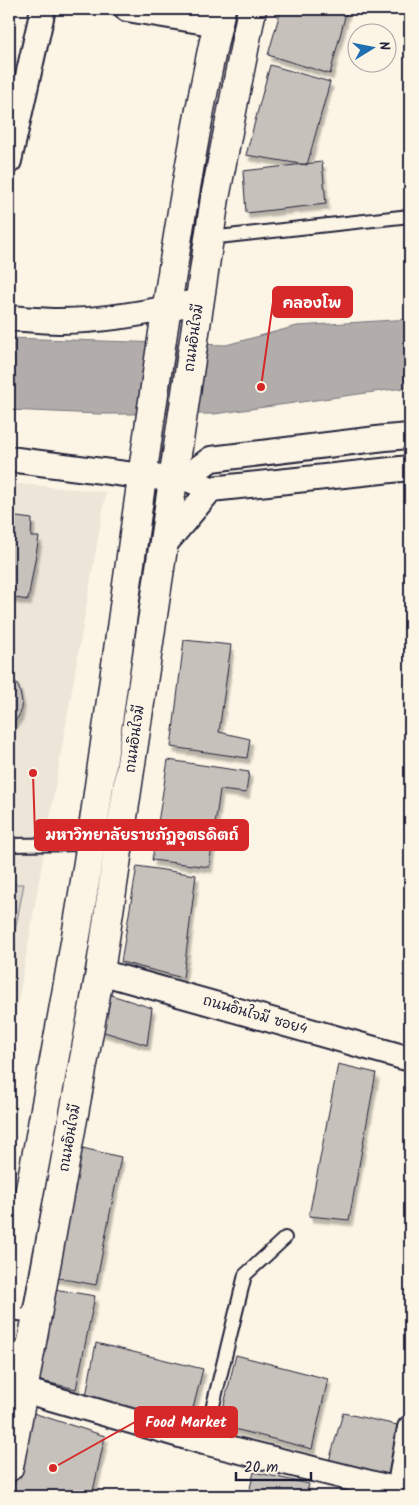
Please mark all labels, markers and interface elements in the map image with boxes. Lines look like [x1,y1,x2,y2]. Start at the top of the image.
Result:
north arrow [346,22,396,72]
text: N [372,40,395,52]
callout: คลองโพ [273,287,352,317]
text: คลองโพ [283,292,341,316]
street label: ถนนอินใจมี [178,303,210,373]
street label: ถนนอินใจมี [119,704,151,774]
callout: มหาวิทยาลัยราชภัฏอุตรดิตถ์ [35,820,248,850]
text: มหาวิทยาลัยราชภัฏอุตรดิตถ์ [46,824,239,848]
street label: ถนนอินใจมี ซอย4 [200,990,310,1040]
street label: ถนนอินใจมี [53,1103,87,1173]
callout: Food Market [135,1407,237,1437]
text: Food Market [145,1411,227,1435]
scale bar [236,1450,312,1482]
text: 20 m [244,1456,278,1480]

